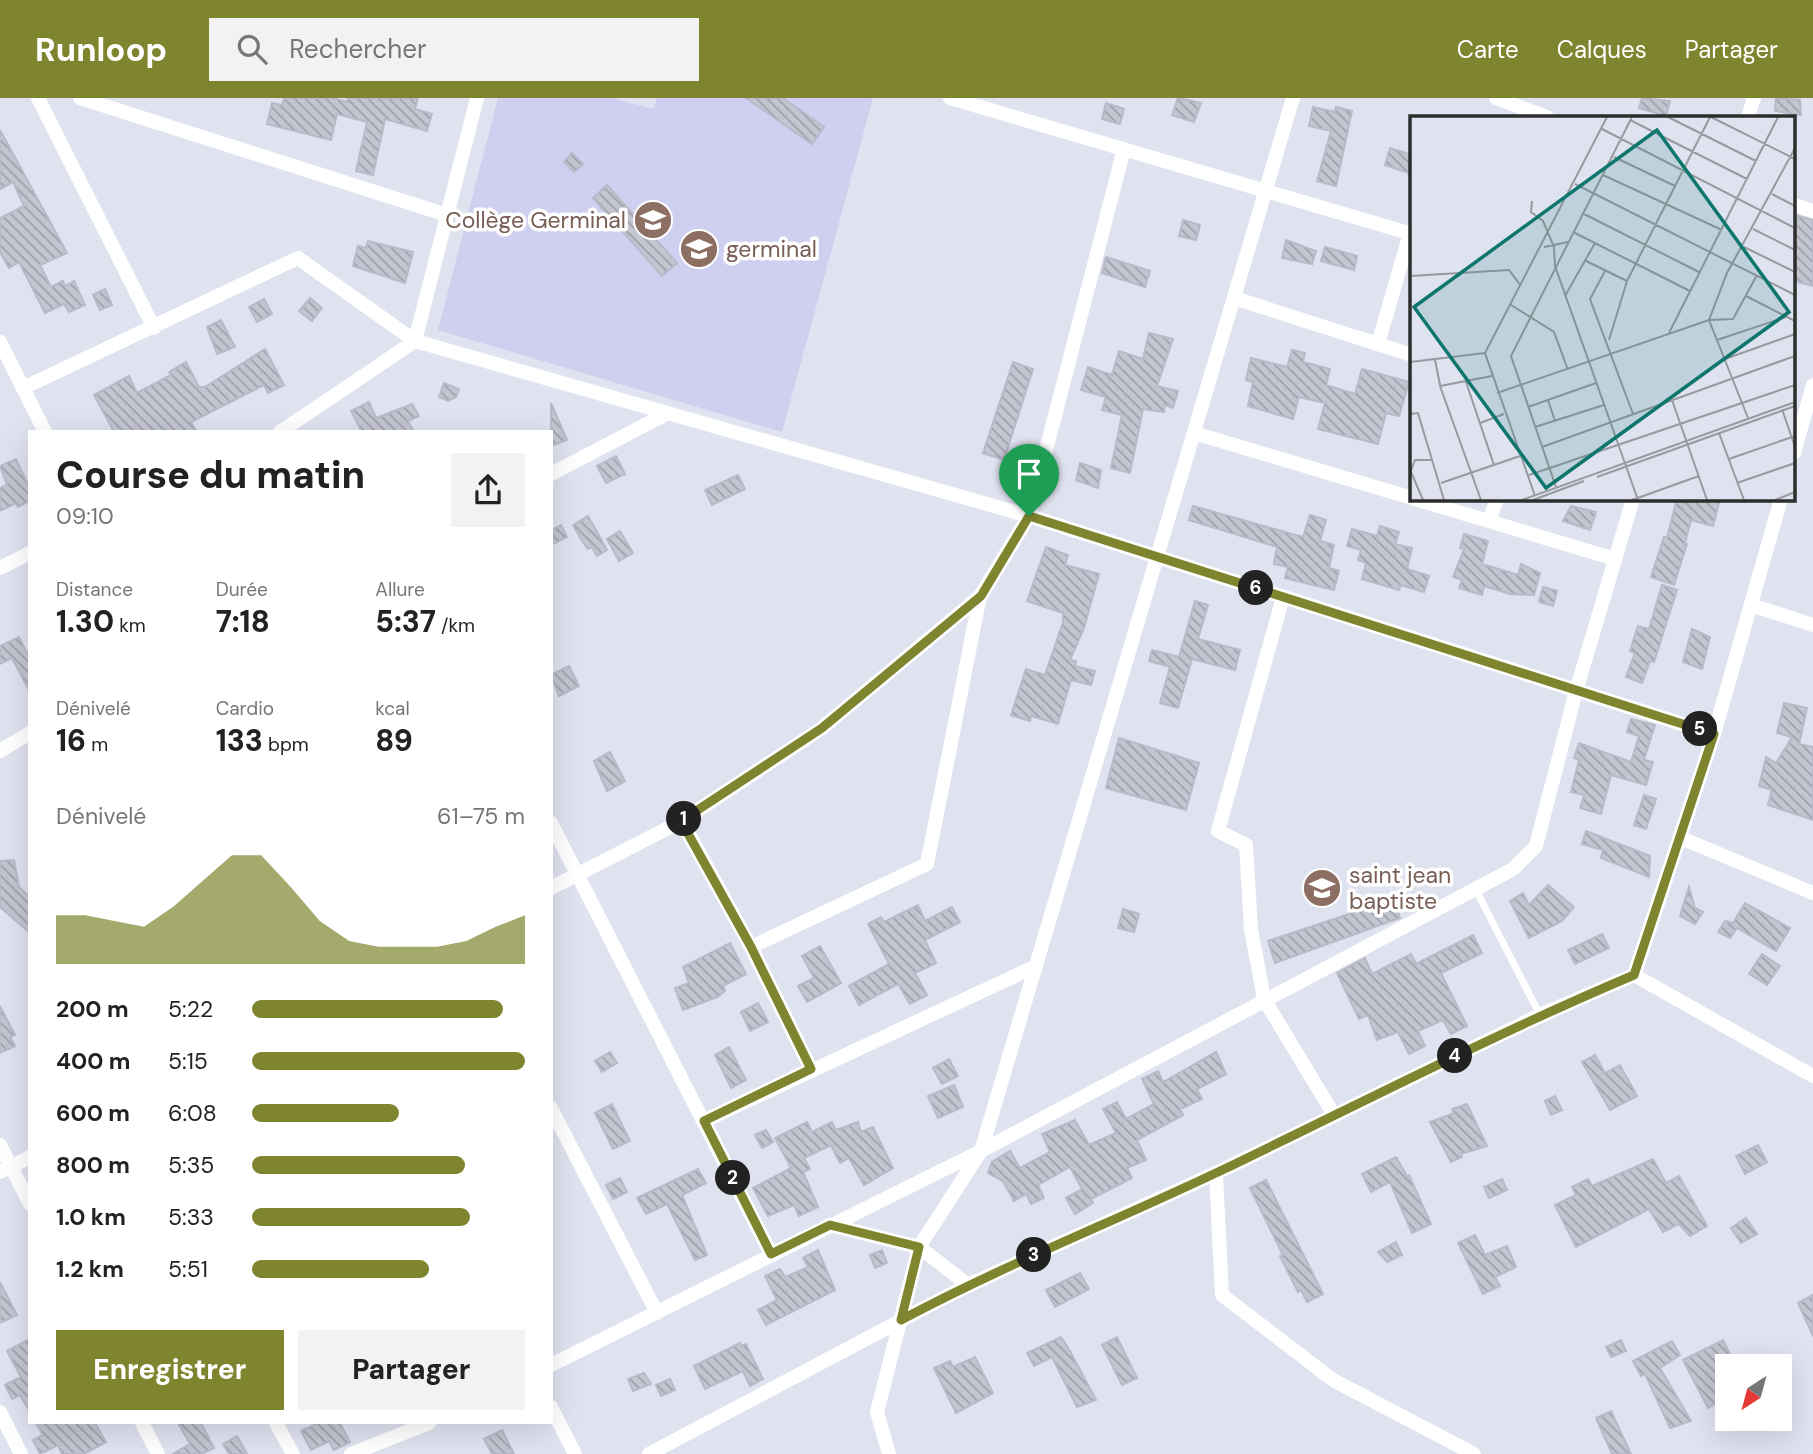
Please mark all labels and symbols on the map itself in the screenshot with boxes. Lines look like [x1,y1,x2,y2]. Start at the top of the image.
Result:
inset map [1410,116,1796,500]
school or university icon: Collège Germinal [632,199,674,241]
place label: Collège Germinal [445,205,626,235]
school or university icon: germinal [678,228,720,270]
place label: germinal [726,234,817,264]
pin [999,444,1059,516]
pin: 6 [1238,570,1274,606]
pin: 5 [1682,712,1718,746]
pin: 1 [666,802,702,836]
place label: saint jean baptiste [1349,860,1451,916]
school or university icon: saint jean baptiste [1301,867,1343,909]
pin: 4 [1438,1038,1472,1074]
pin: 2 [716,1160,750,1196]
pin: 3 [1016,1238,1052,1272]
north arrow [1715,1354,1792,1432]

